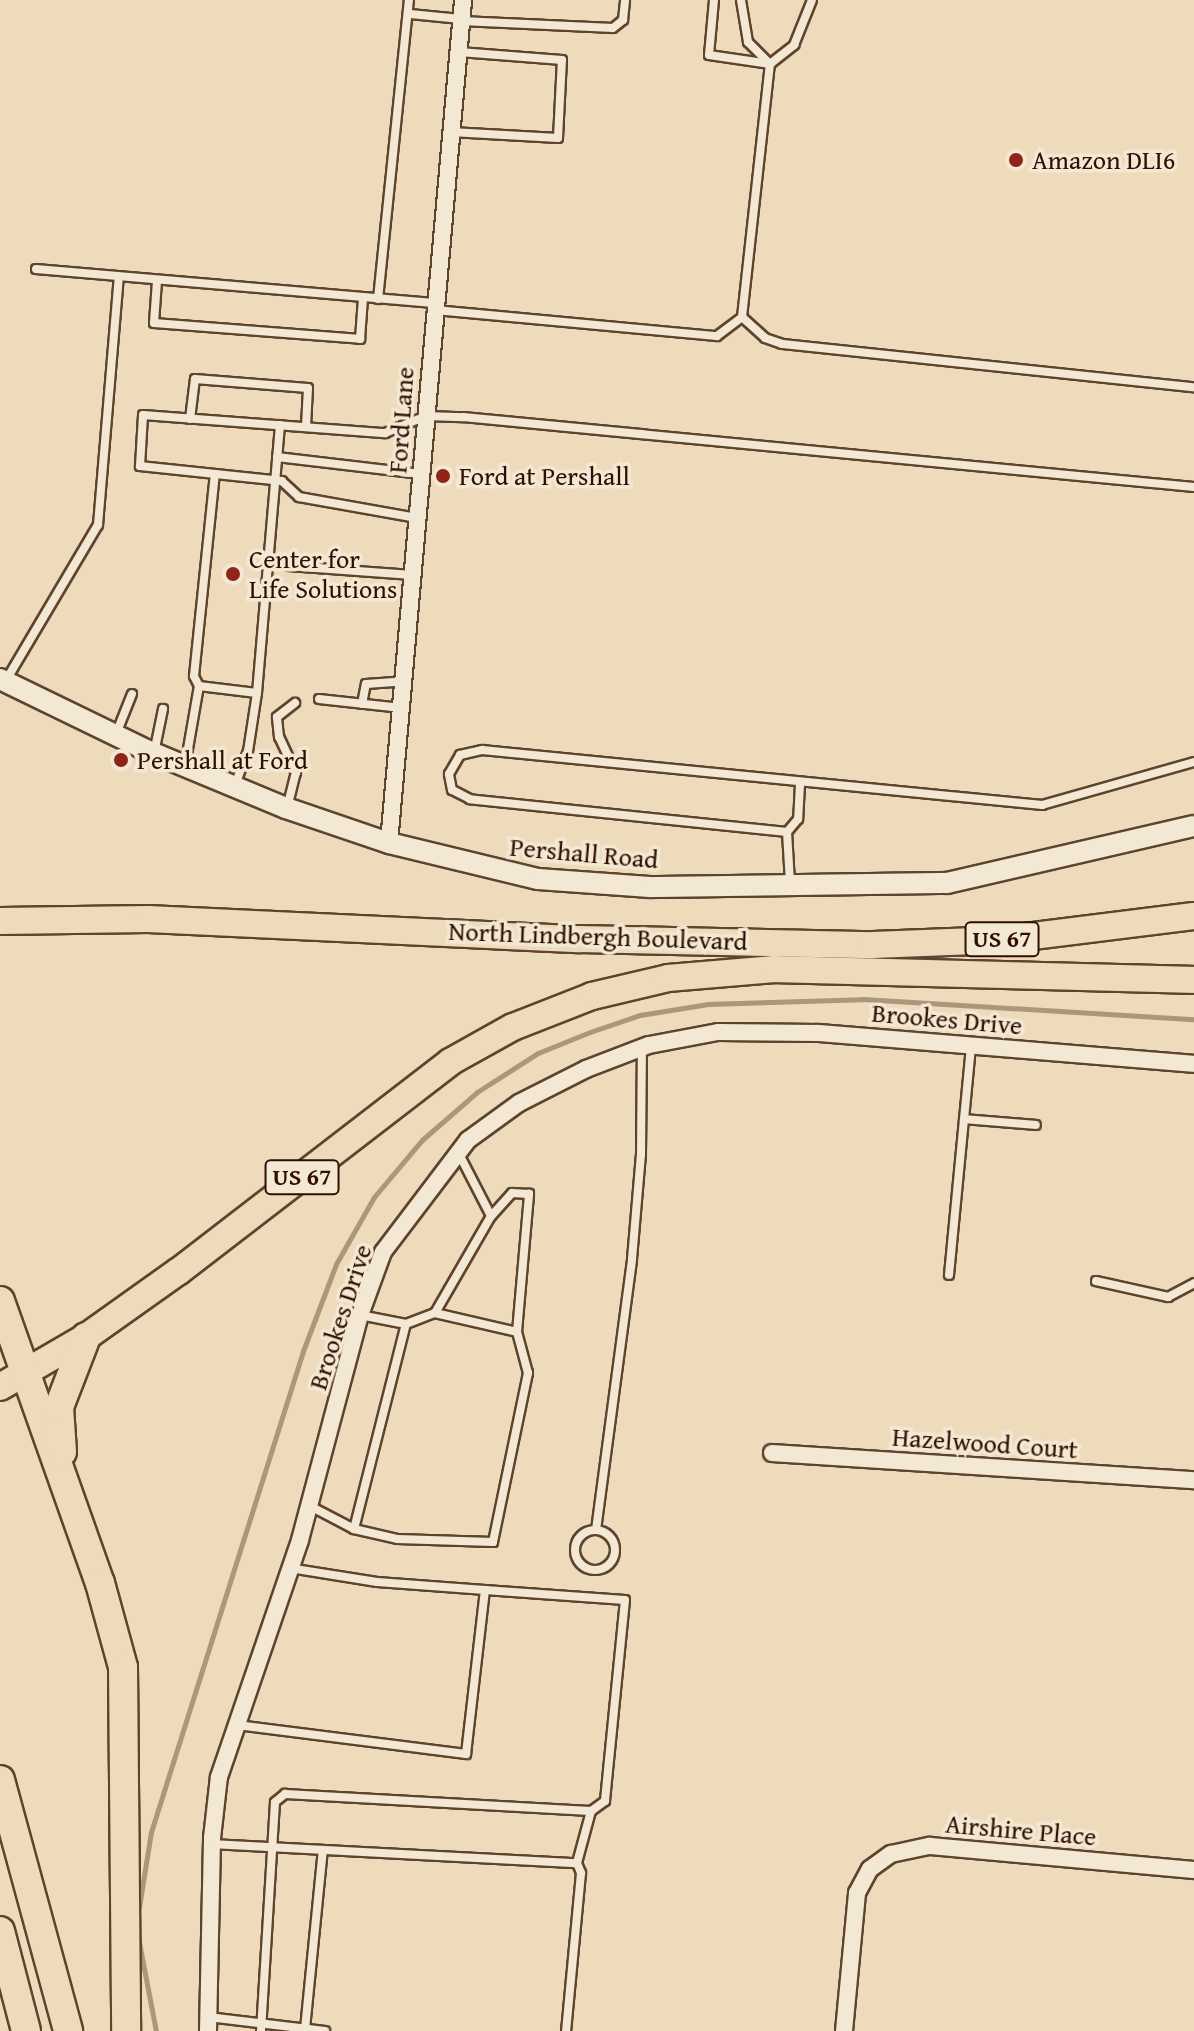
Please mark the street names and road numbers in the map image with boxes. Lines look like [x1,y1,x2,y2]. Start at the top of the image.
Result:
street label: Ford Lane [382,366,420,474]
street label: Pershall Road [509,831,659,875]
street label: North Lindbergh Boulevard [448,915,748,957]
road number: US 67 [964,919,1040,959]
street label: Brookes Drive [870,997,1024,1041]
road number: US 67 [264,1157,340,1197]
street label: Brookes Drive [302,1240,378,1394]
street label: Hazelwood Court [891,1421,1079,1465]
street label: Airshire Place [944,1808,1098,1852]

